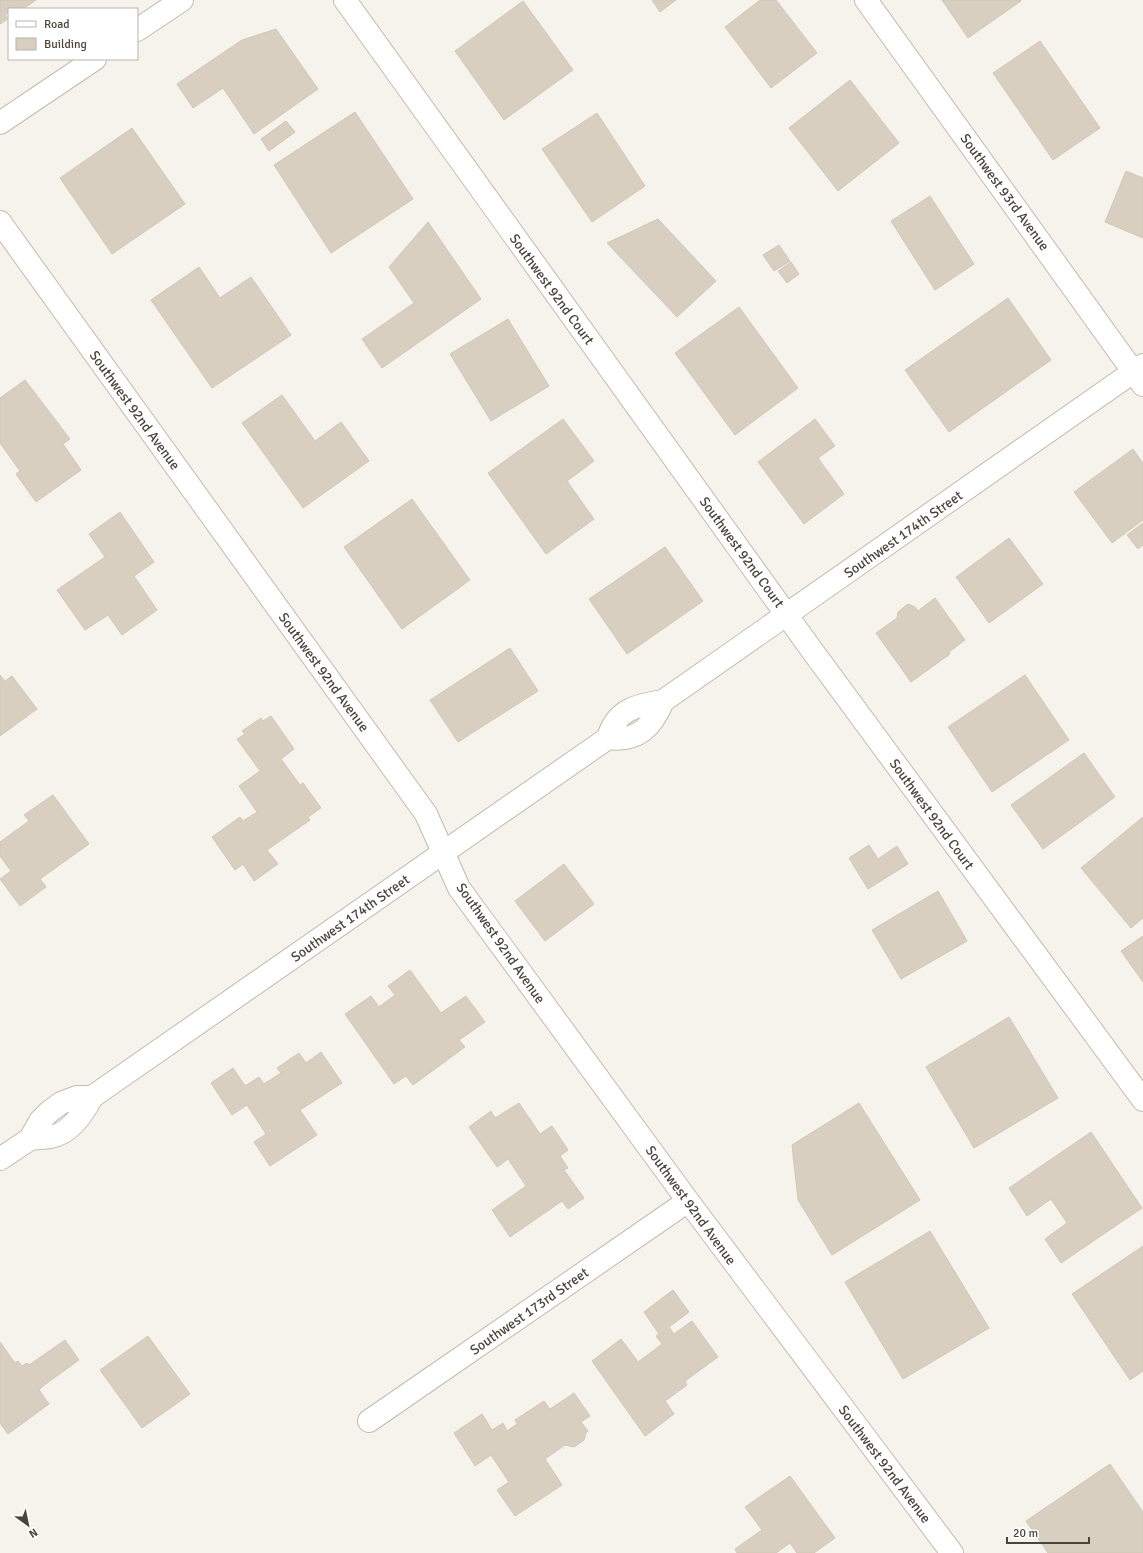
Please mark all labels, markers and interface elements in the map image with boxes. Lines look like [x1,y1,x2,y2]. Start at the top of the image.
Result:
legend [8,8,138,60]
text: Road [44,17,70,32]
text: Building [44,37,87,52]
street label: Southwest 93rd Avenue [956,130,1053,254]
street label: Southwest 92nd Court [506,231,598,348]
street label: Southwest 92nd Avenue [86,347,184,473]
street label: Southwest 174th Street [841,487,966,582]
street label: Southwest 92nd Court [696,494,788,611]
street label: Southwest 92nd Avenue [275,609,373,735]
street label: Southwest 92nd Court [886,756,978,873]
street label: Southwest 174th Street [288,871,413,966]
street label: Southwest 92nd Avenue [453,880,549,1007]
street label: Southwest 92nd Avenue [642,1142,740,1268]
street label: Southwest 173rd Street [467,1264,592,1359]
street label: Southwest 92nd Avenue [835,1402,934,1527]
north arrow [8,1505,48,1545]
scale bar [1007,1519,1089,1545]
text: N [26,1525,40,1541]
text: 20 m [1013,1526,1038,1541]

